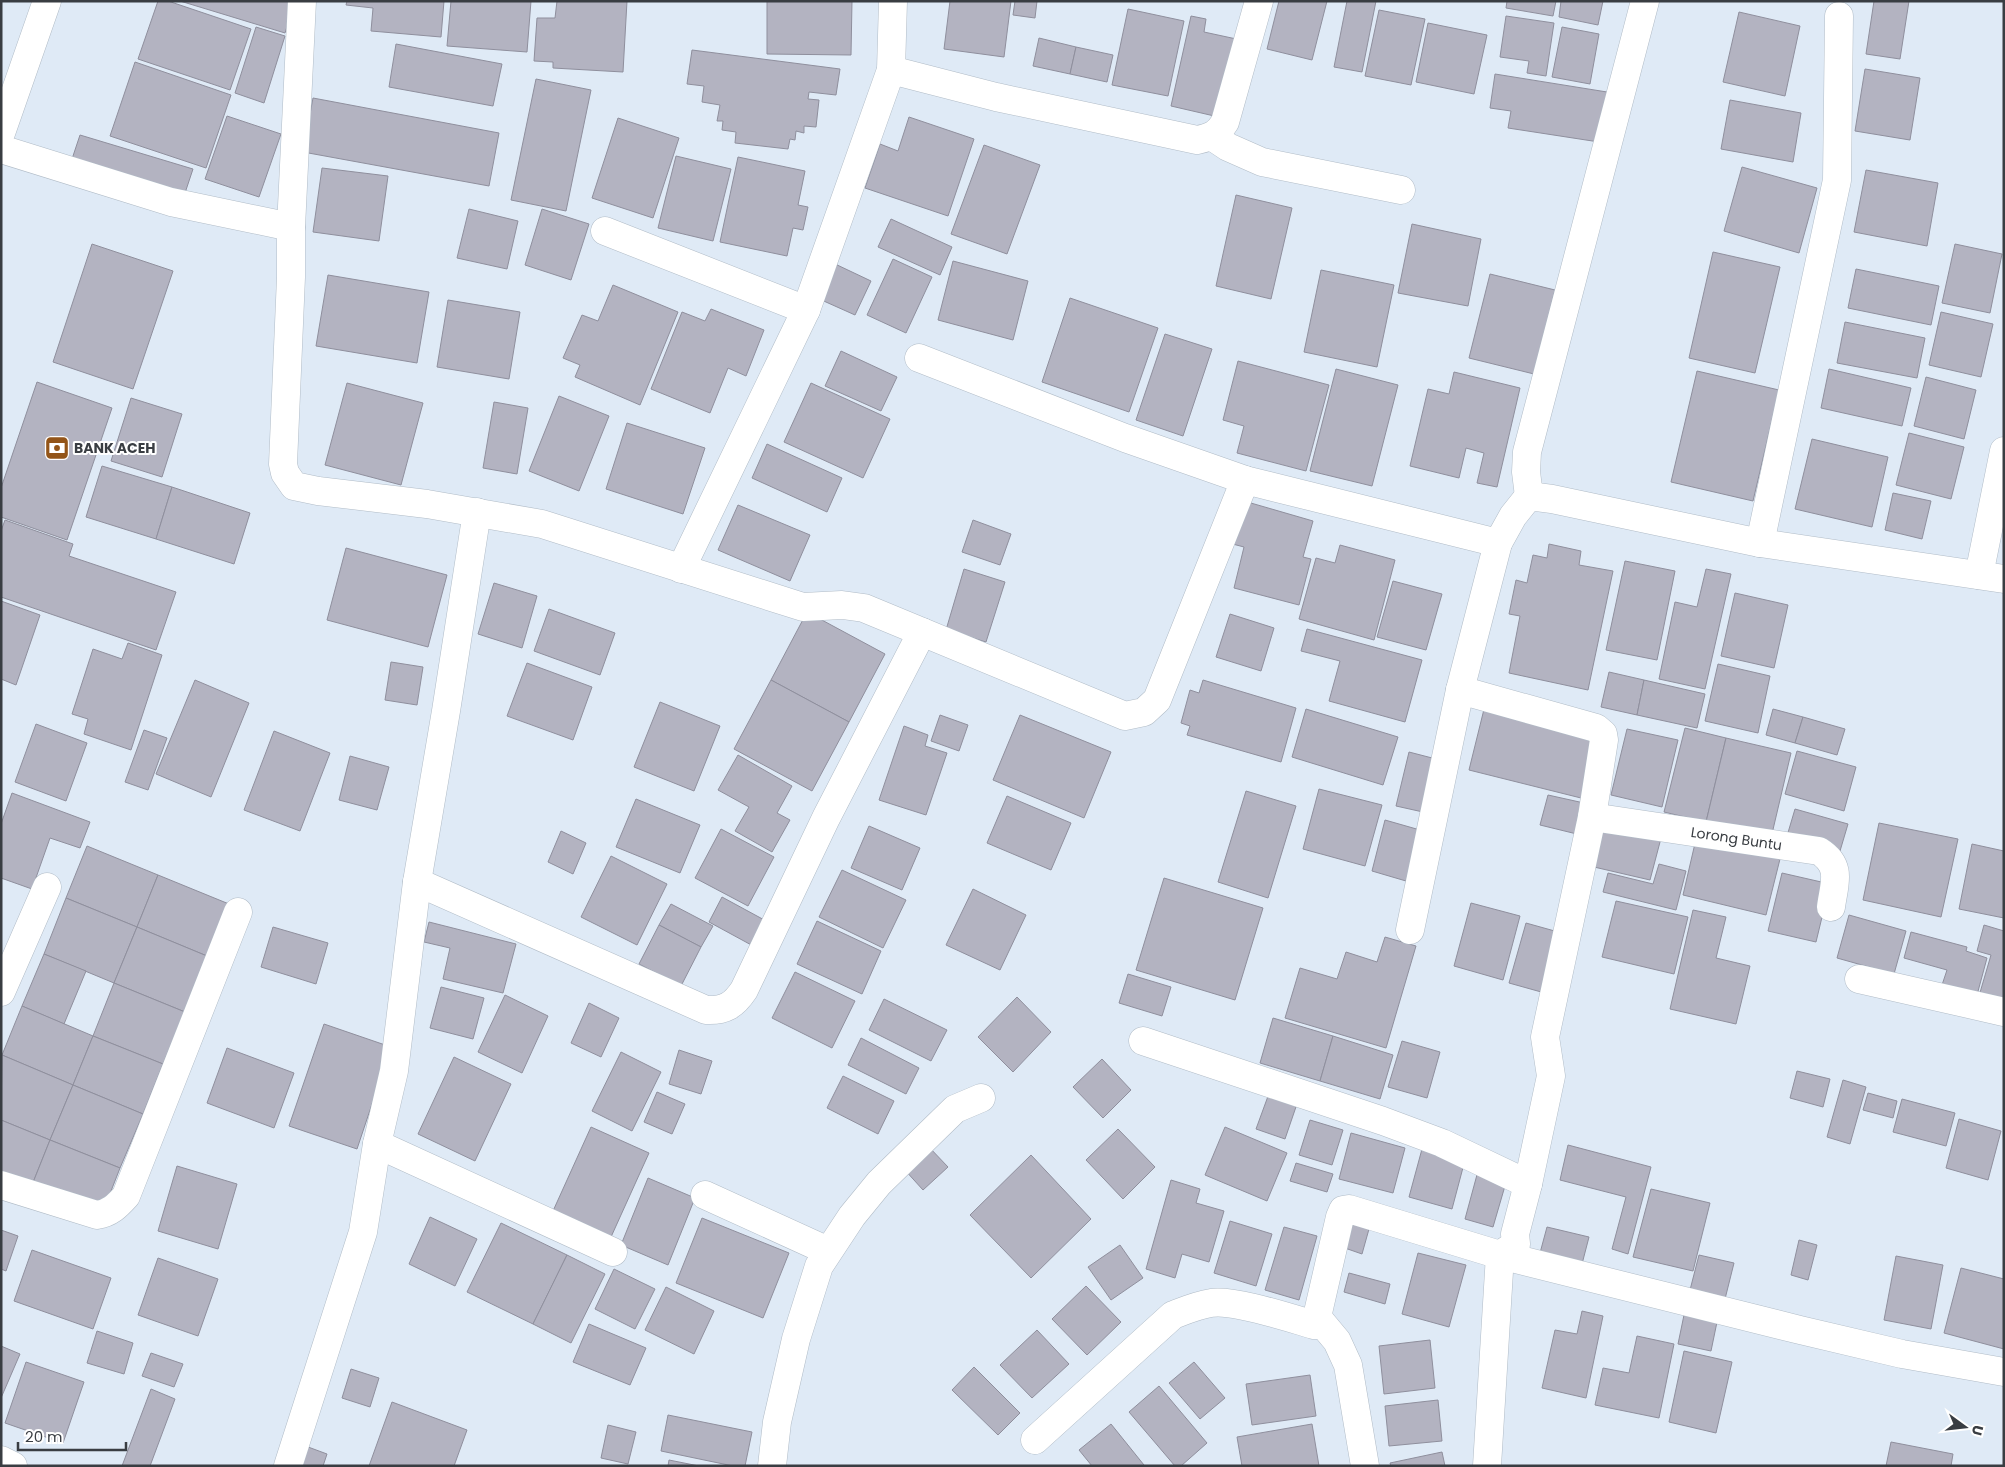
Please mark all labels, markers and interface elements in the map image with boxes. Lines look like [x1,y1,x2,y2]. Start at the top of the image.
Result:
bank icon: BANK ACEH [44,435,70,461]
place label: BANK ACEH [74,438,156,458]
street label: Lorong Buntu [1689,822,1783,855]
north arrow [1940,1402,1990,1452]
scale bar [18,1420,125,1452]
text: U [1967,1423,1988,1438]
text: 20 m [25,1426,63,1447]

